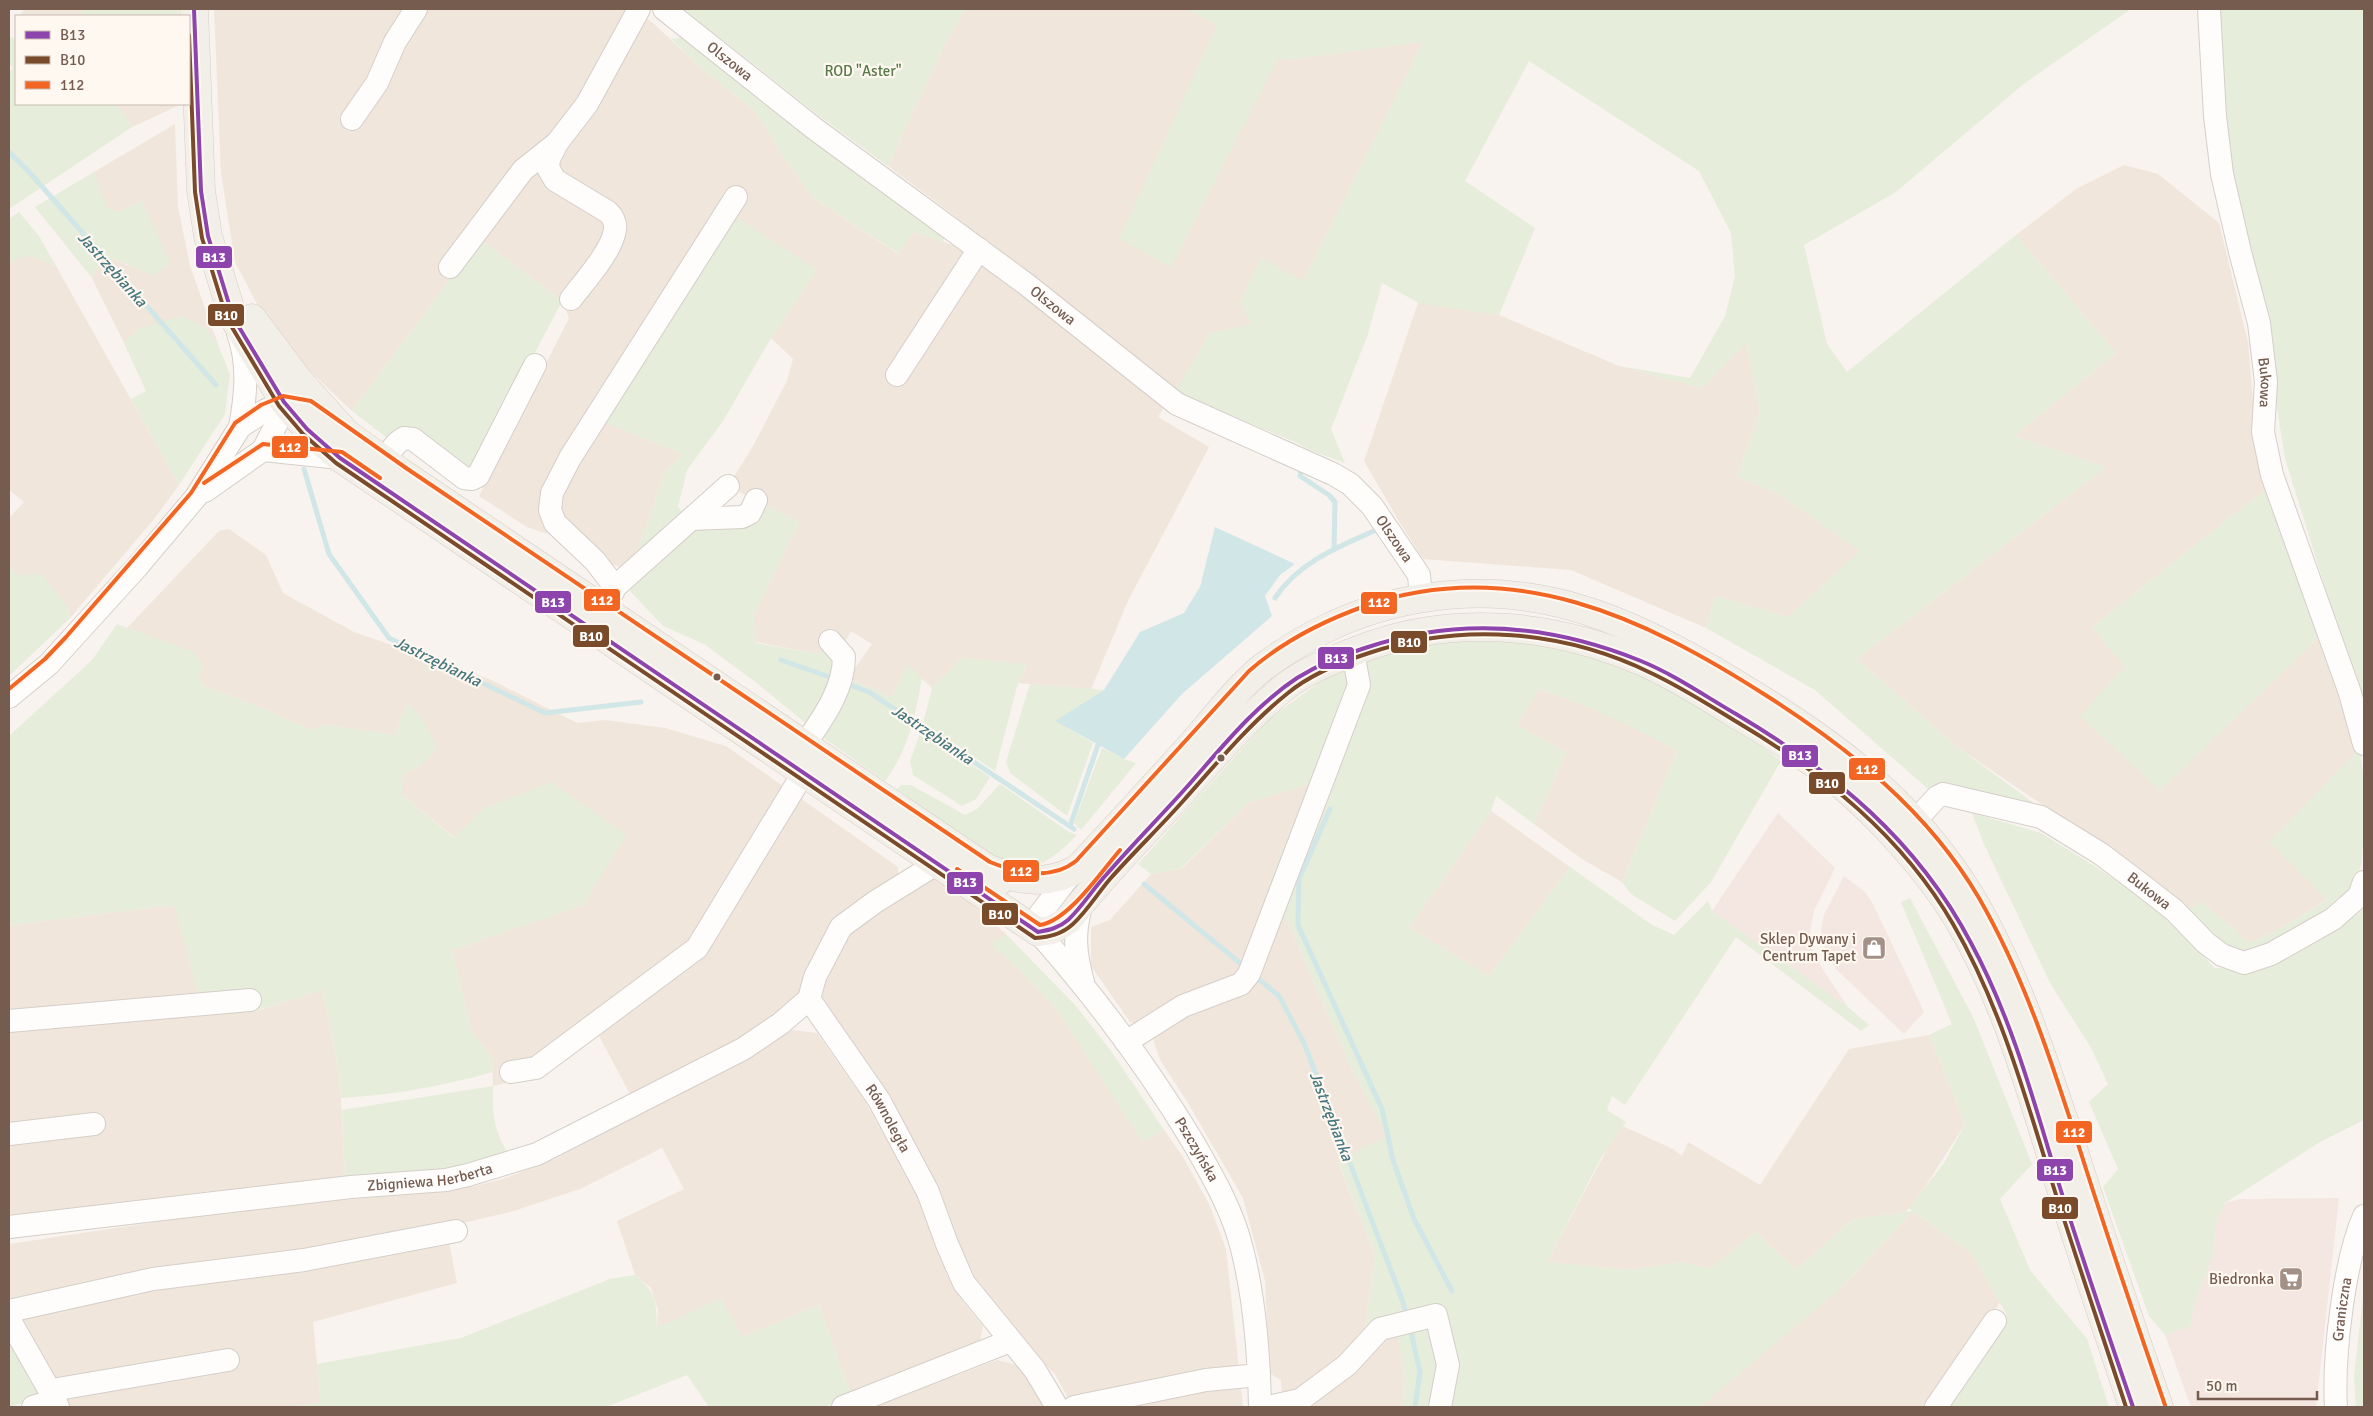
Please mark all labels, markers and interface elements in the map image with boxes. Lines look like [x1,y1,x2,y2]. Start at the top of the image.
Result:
legend [15,15,190,105]
text: B13 [60,26,85,44]
street label: Olszowa [703,38,756,85]
text: B10 [60,51,85,69]
park label: ROD "Aster" [824,62,902,80]
text: 112 [60,76,84,94]
water label: Jastrzębianka [73,228,152,312]
line badge: B13 [195,245,233,269]
text: B13 [202,249,226,266]
street label: Olszowa [1026,282,1079,329]
line badge: B10 [207,303,245,327]
text: B10 [214,307,238,324]
street label: Bukowa [2254,356,2275,408]
line badge: 112 [271,435,309,459]
text: 112 [279,439,301,456]
street label: Olszowa [1372,512,1417,566]
line badge: 112 [583,588,621,612]
line badge: B13 [534,590,572,614]
line badge: 112 [1360,591,1398,615]
text: 112 [591,592,613,609]
text: B13 [541,594,565,611]
text: 112 [1368,594,1390,611]
line badge: B10 [572,624,610,648]
text: B10 [579,628,603,645]
line badge: B10 [1390,630,1428,654]
water label: Jastrzębianka [391,632,485,692]
text: B10 [1397,634,1421,651]
line badge: B13 [1317,646,1355,670]
text: B13 [1324,650,1348,667]
unlabelled marker [712,672,722,682]
water label: Jastrzębianka [888,700,978,770]
line badge: B13 [1781,744,1819,768]
text: B13 [1788,747,1812,764]
unlabelled marker [1216,753,1226,763]
line badge: 112 [1848,757,1886,781]
text: 112 [1856,761,1878,778]
line badge: B10 [1808,771,1846,795]
text: B10 [1815,775,1839,792]
line badge: 112 [1002,859,1040,883]
text: 112 [1010,863,1032,880]
street label: Bukowa [2124,868,2175,913]
line badge: B13 [946,871,984,895]
text: B13 [953,874,977,891]
line badge: B10 [981,902,1019,926]
text: B10 [988,906,1012,923]
place label: Sklep Dywany i Centrum Tapet [1760,930,1856,965]
shop icon: Sklep Dywany i Centrum Tapet [1861,935,1887,961]
water label: Jastrzębianka [1305,1069,1358,1165]
street label: Równoległa [862,1081,914,1156]
street label: Pszczyńska [1171,1114,1223,1185]
line badge: 112 [2055,1120,2093,1144]
text: 112 [2063,1124,2085,1141]
line badge: B13 [2036,1158,2074,1182]
street label: Zbigniewa Herberta [367,1159,495,1195]
text: B13 [2043,1162,2067,1179]
line badge: B10 [2041,1196,2079,1220]
text: B10 [2048,1200,2072,1217]
supermarket icon: Biedronka [2278,1266,2304,1292]
place label: Biedronka [2209,1270,2274,1288]
street label: Graniczna [2329,1276,2355,1342]
scale bar [2198,1368,2317,1400]
text: 50 m [2206,1377,2237,1395]

